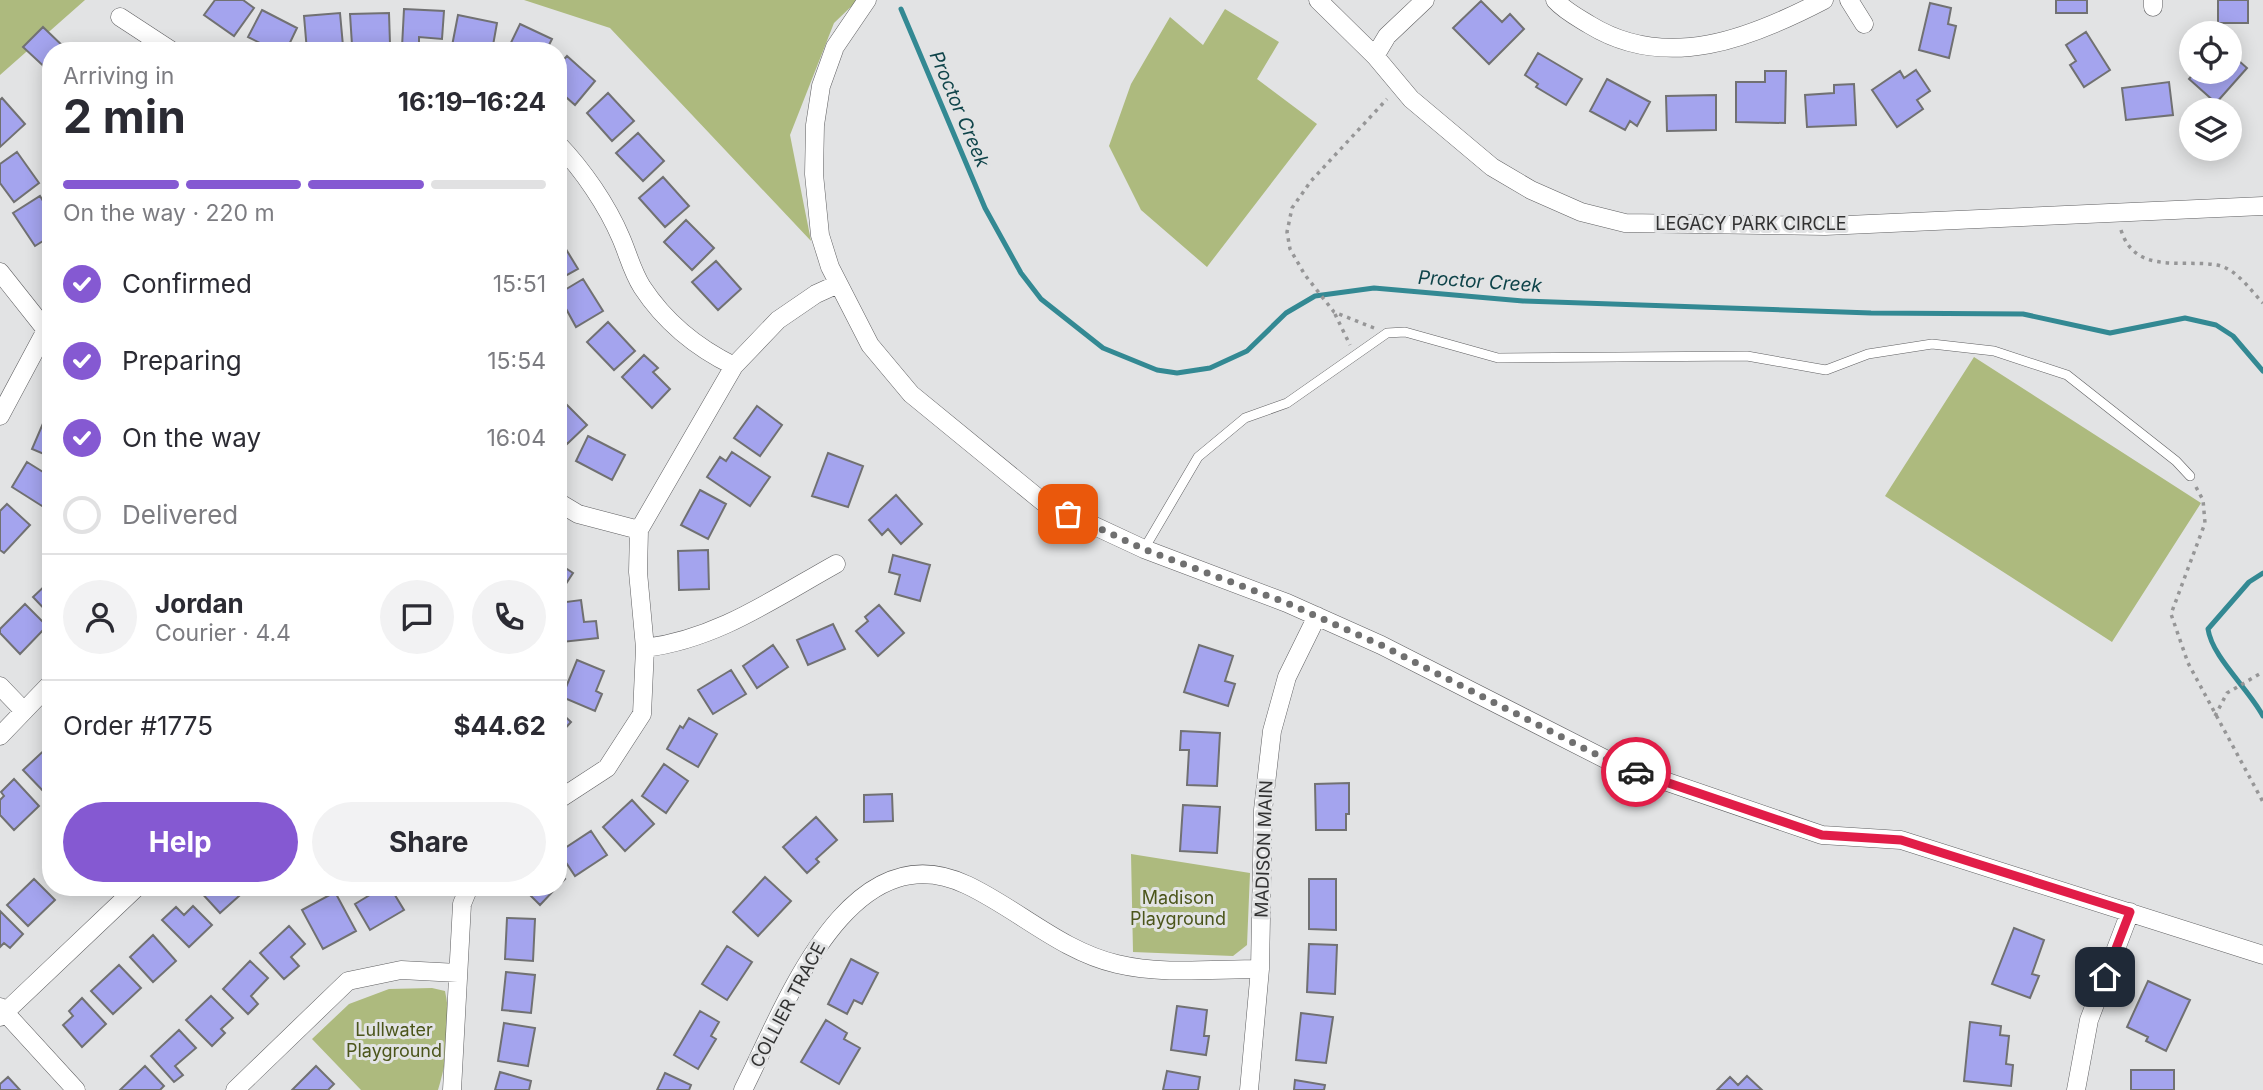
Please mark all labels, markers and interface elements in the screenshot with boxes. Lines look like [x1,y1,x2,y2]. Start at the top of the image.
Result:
map controls [2179,21,2242,161]
button: locate [2179,21,2242,84]
water label: Proctor Creek [925,48,995,171]
text: Arriving in [63,62,174,90]
text: 16:19–16:24 [398,86,546,117]
text: 2 min [63,88,186,144]
button: layers [2179,98,2242,161]
text: On the way · 220 m [63,199,275,227]
street label: LEGACY PARK CIRCLE [1655,213,1847,234]
icon: check [63,265,101,303]
water label: Proctor Creek [1417,266,1543,297]
text: Confirmed [122,268,252,299]
text: 15:51 [493,270,546,298]
icon: check [63,342,101,380]
text: Preparing [122,345,242,376]
text: 15:54 [487,347,546,375]
icon: check [63,419,101,457]
text: On the way [122,422,261,453]
text: 16:04 [486,424,546,452]
pin [1038,484,1098,544]
icon: bag [1049,495,1087,533]
text: Delivered [122,499,238,530]
button: person [63,580,137,654]
button: chat [380,580,454,654]
button: phone [472,580,546,654]
text: Jordan [155,588,244,619]
text: Courier · 4.4 [155,619,291,647]
text: Order #1775 [63,710,213,741]
text: $44.62 [454,710,546,741]
courier [1601,737,1671,807]
icon: car [1617,753,1655,791]
street label: MADISON MAIN [1251,780,1276,918]
button: Help [63,802,298,882]
button: Share [312,802,546,882]
park label: Madison Playground [1130,887,1226,929]
street label: COLLIER TRACE [746,939,829,1071]
pin [2075,947,2135,1007]
icon: home [2086,958,2124,996]
park label: Lullwater Playground [346,1019,442,1061]

